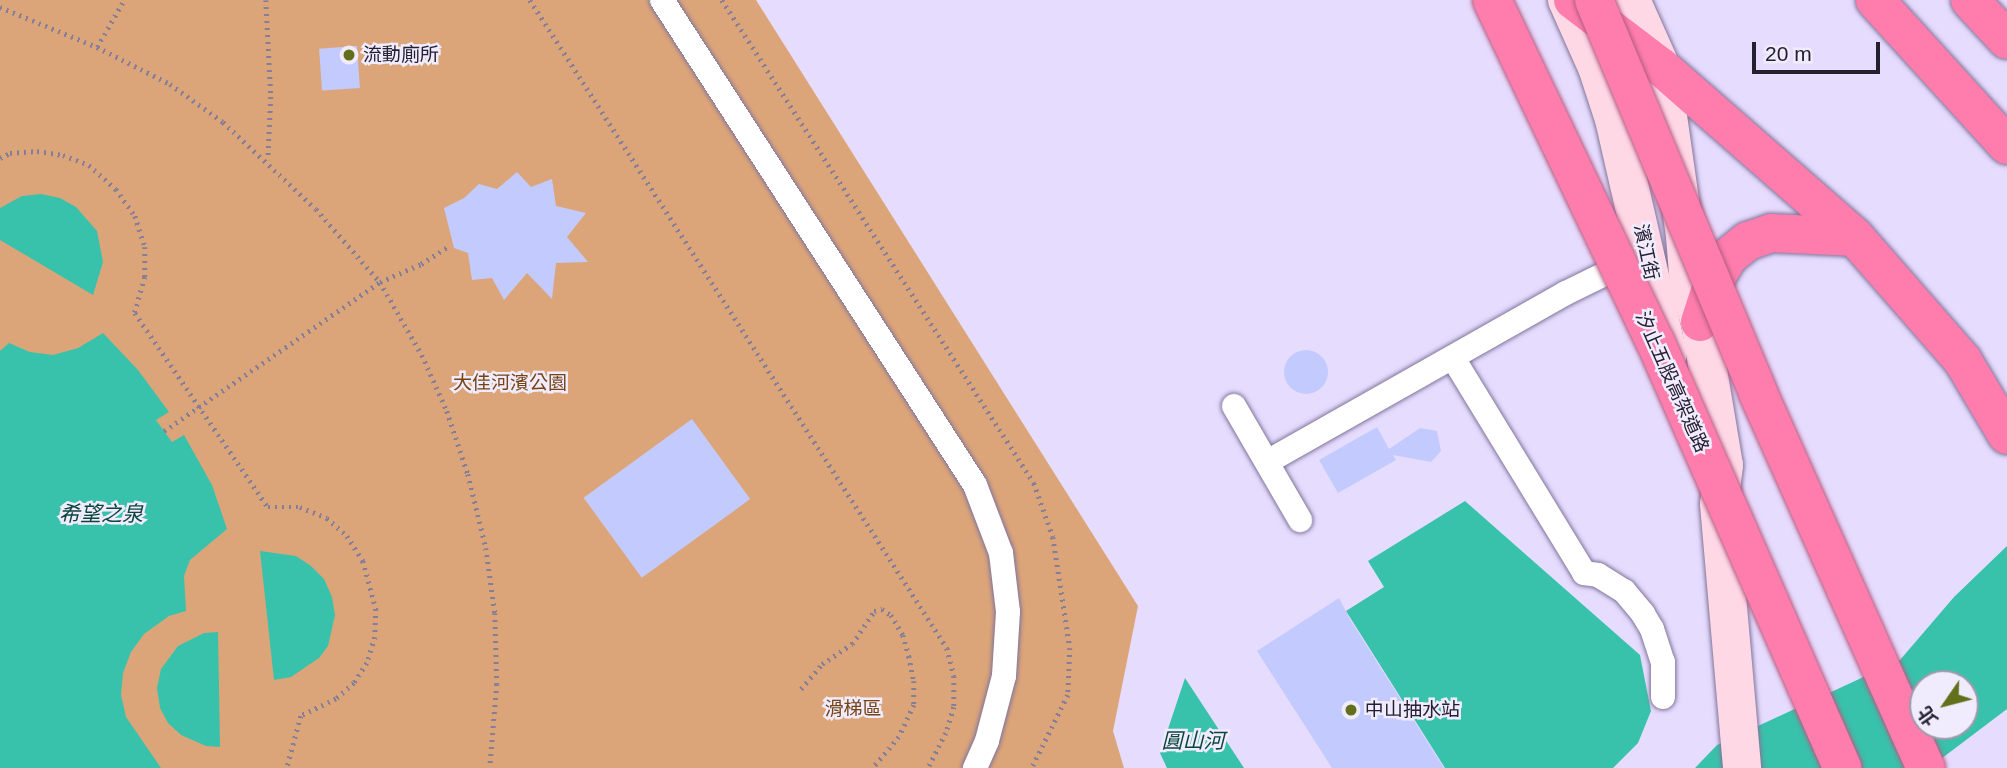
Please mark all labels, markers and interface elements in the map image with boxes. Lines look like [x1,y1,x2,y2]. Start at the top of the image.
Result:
scale bar [1755,28,1883,72]
text: 20 m [1765,42,1812,65]
place label: 流動廁所 [363,44,439,66]
marker: 流動廁所 [341,47,357,63]
street label: 濱江街 [1629,222,1663,282]
street label: 汐止五股高架道路 [1631,308,1713,456]
park label: 大佳河濱公園 [453,372,567,394]
water label: 希望之泉 [59,501,143,527]
north arrow [1909,670,1979,740]
park label: 滑梯區 [825,698,881,720]
place label: 中山抽水站 [1365,699,1460,721]
marker: 中山抽水站 [1343,702,1359,718]
text: 北 [1914,702,1942,730]
water label: 圓山河 [1162,728,1224,754]

